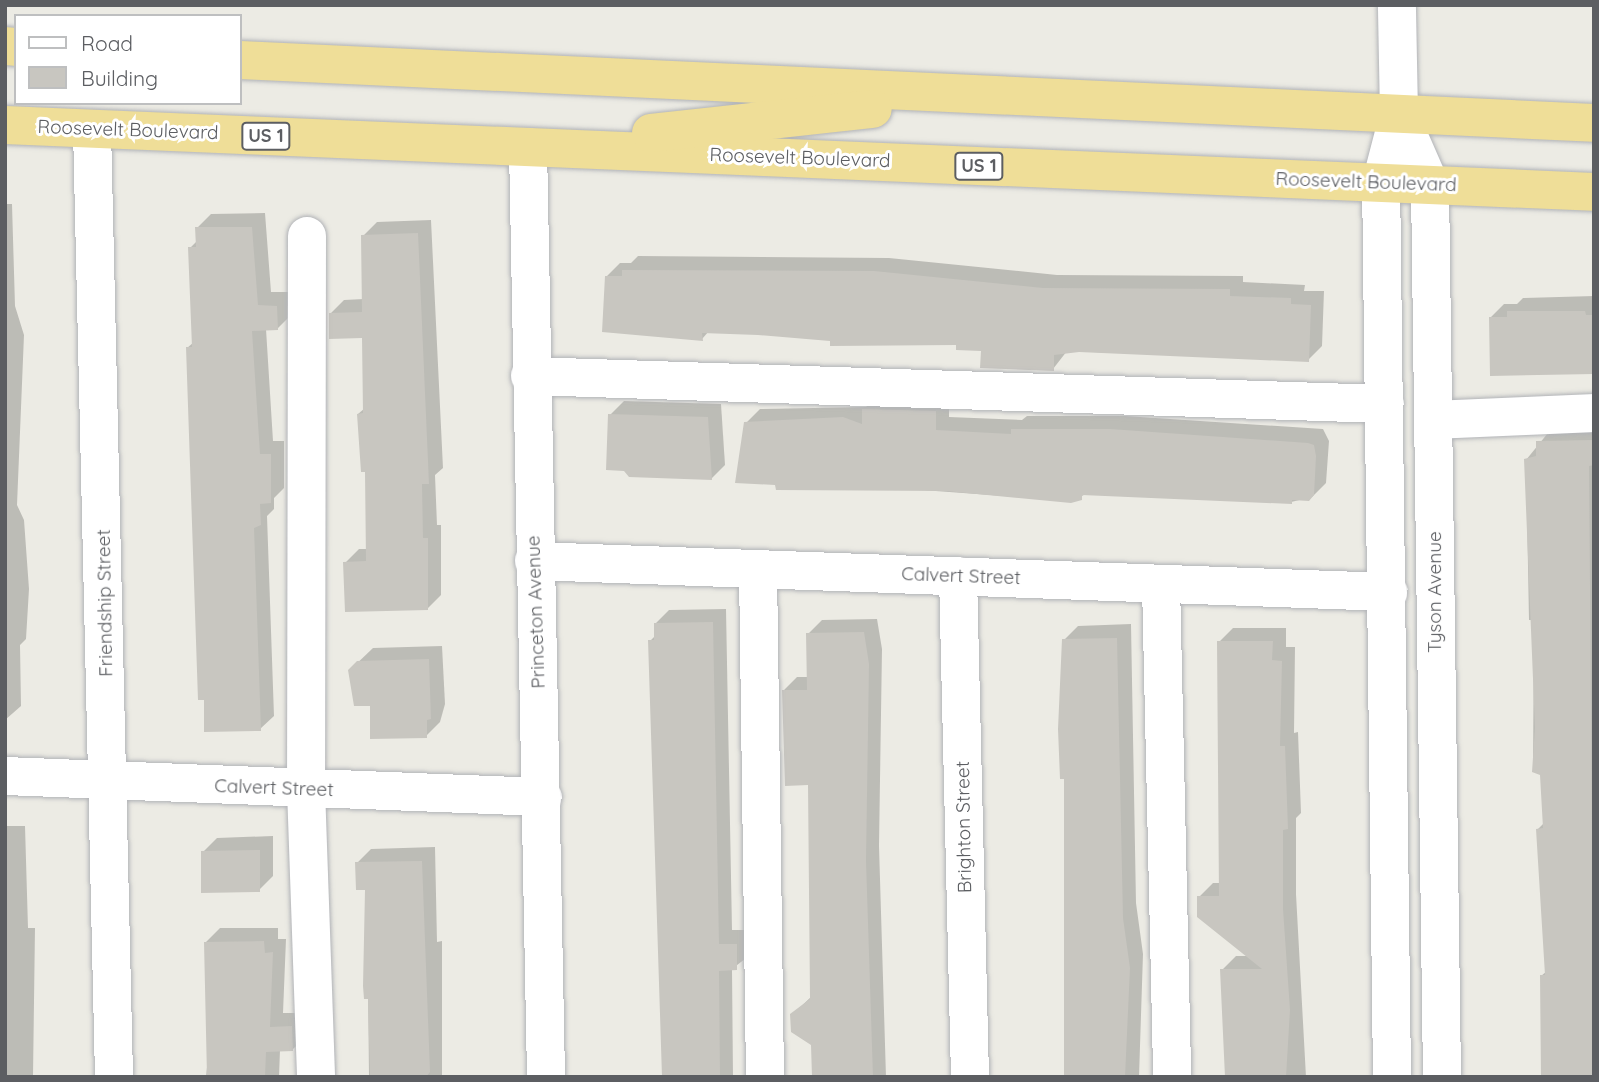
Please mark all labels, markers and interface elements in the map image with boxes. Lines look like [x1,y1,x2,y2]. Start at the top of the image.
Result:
legend [14,14,242,105]
text: Road [81,30,133,56]
text: Building [81,65,158,91]
street label: Roosevelt Boulevard [37,115,219,145]
road number: US 1 [240,121,292,150]
street label: Roosevelt Boulevard [709,143,891,173]
road number: US 1 [953,152,1005,181]
street label: Roosevelt Boulevard [1275,167,1457,197]
street label: Friendship Street [92,529,118,677]
street label: Tyson Avenue [1424,531,1446,653]
street label: Princeton Avenue [522,535,550,689]
street label: Calvert Street [901,563,1021,589]
street label: Brighton Street [951,761,977,893]
street label: Calvert Street [214,775,334,801]

